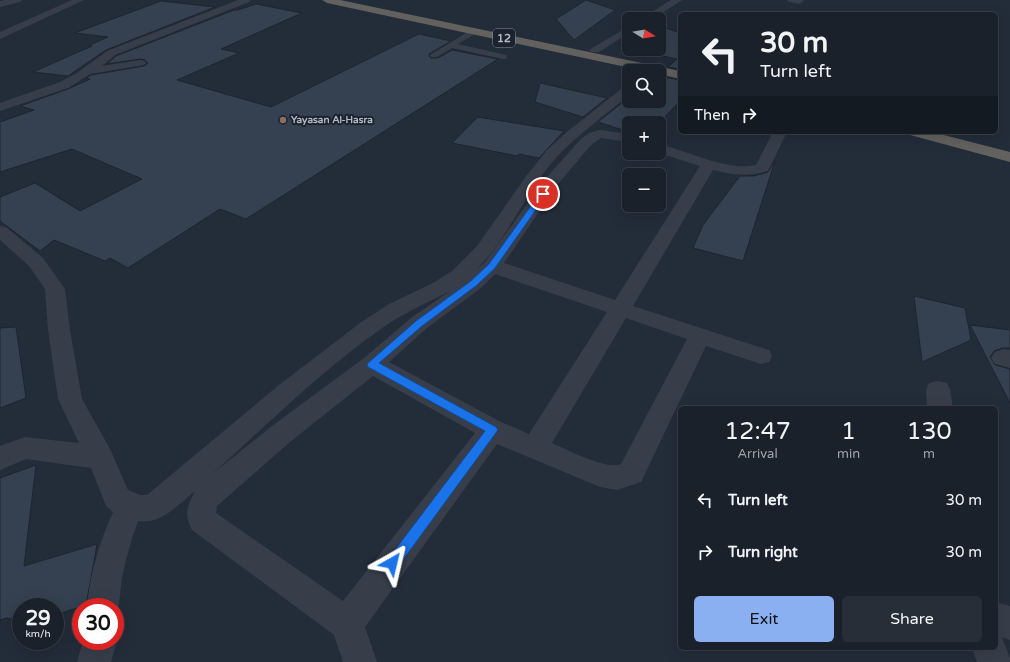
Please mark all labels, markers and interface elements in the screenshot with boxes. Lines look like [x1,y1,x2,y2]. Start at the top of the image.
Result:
north arrow [622,12,666,56]
map controls [622,12,666,212]
text: 30 m [760,26,828,60]
icon: left [694,28,746,80]
road number: 12 [493,29,515,47]
text: Turn left [760,60,832,82]
button: search [622,64,666,108]
icon: right [738,104,760,126]
text: Then [694,106,730,124]
place label: Yayasan Al-Hasra [291,114,373,126]
marker: Yayasan Al-Hasra [278,115,288,125]
button: + [622,116,666,160]
button: − [622,168,666,212]
pin [526,177,560,211]
icon: arrive [532,183,554,205]
text: 12:47 [724,417,791,446]
text: 1 [841,417,856,446]
text: 130 [906,417,952,446]
text: Arrival [737,446,778,462]
text: min [837,446,860,462]
text: m [923,446,935,462]
icon: left [694,489,716,511]
text: Turn left [728,491,788,509]
text: 30 m [945,491,982,509]
icon: right [694,541,716,563]
position arrow [371,542,413,584]
text: Turn right [728,543,798,561]
text: 30 m [945,543,982,561]
button: Exit [694,596,834,642]
button: Share [842,596,982,642]
speed limit sign: 30 [72,598,124,650]
text: 29 [25,607,51,631]
text: km/h [25,628,51,640]

